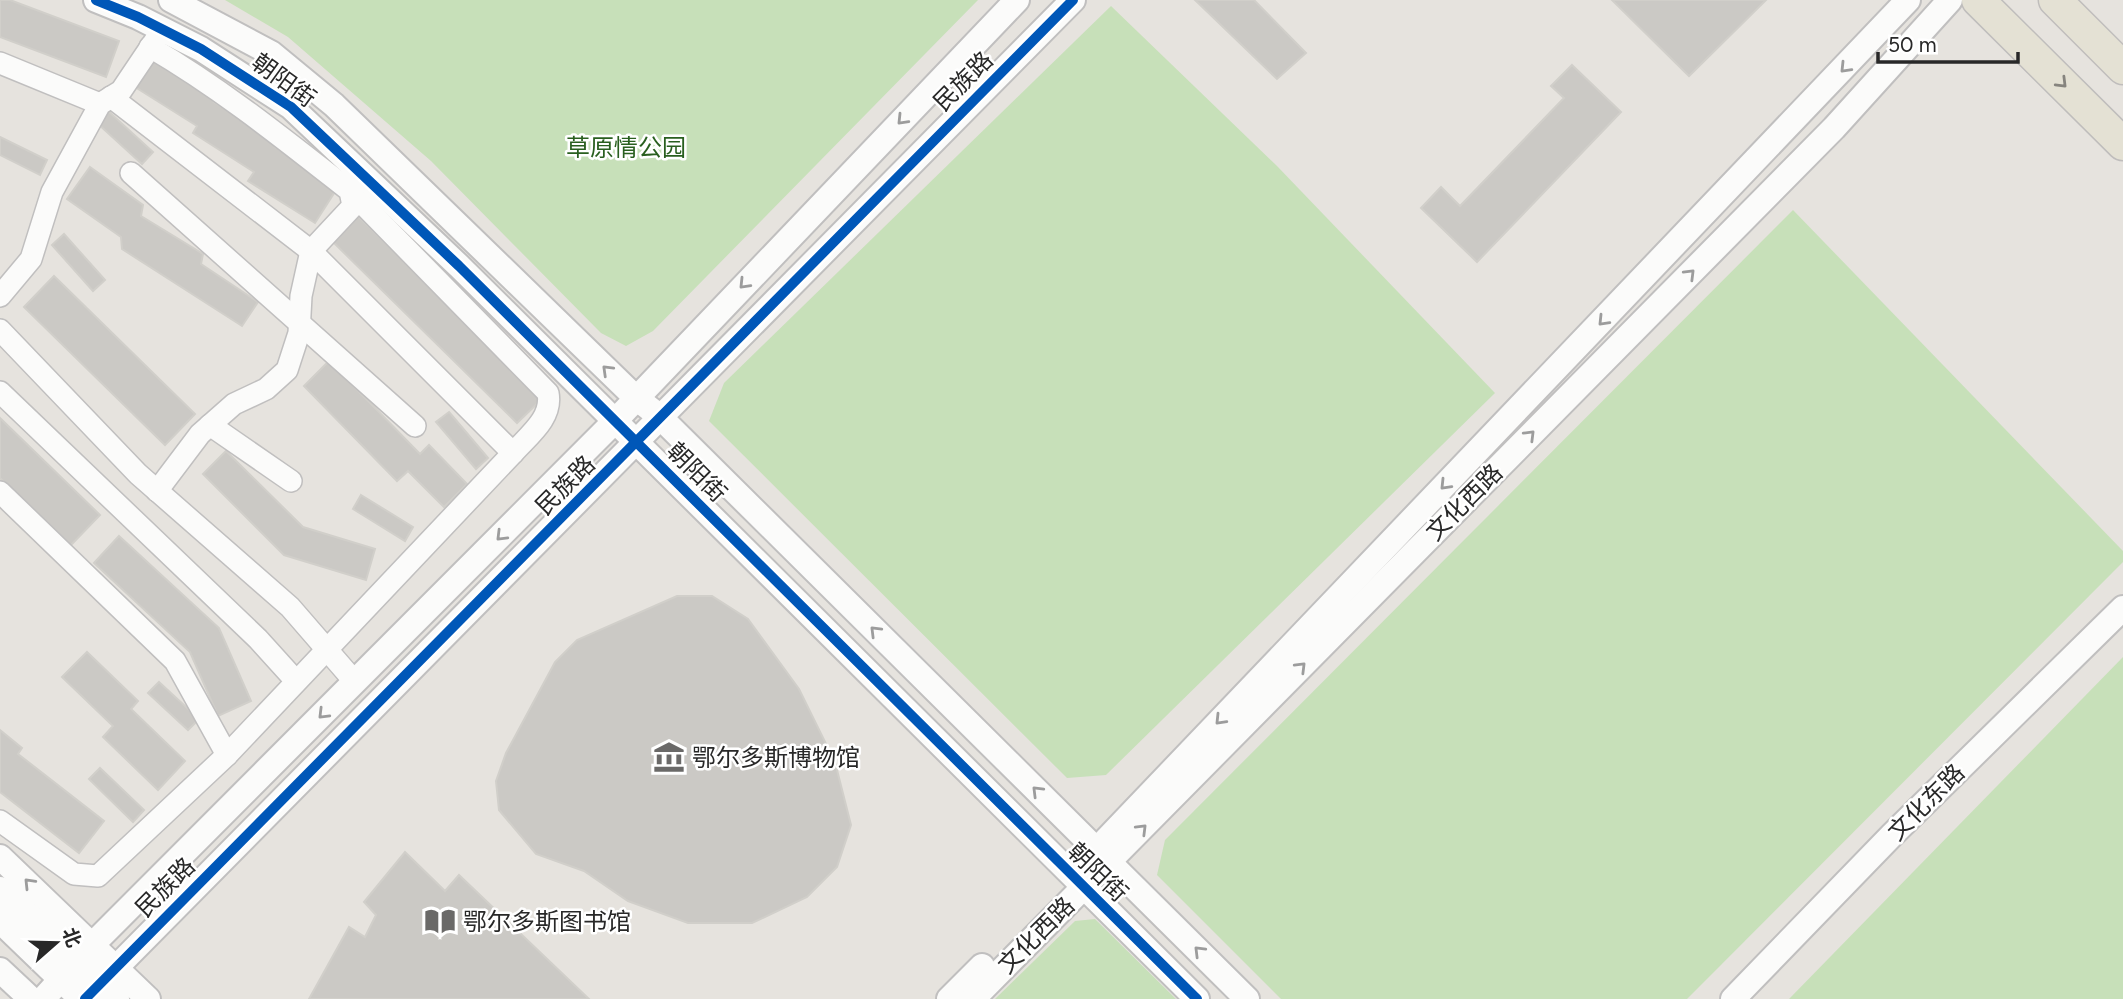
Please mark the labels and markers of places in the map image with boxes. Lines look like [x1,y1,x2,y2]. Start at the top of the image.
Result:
museum icon: 鄂尔多斯博物馆 [652,740,686,774]
place label: 鄂尔多斯博物馆 [692,743,860,772]
library icon: 鄂尔多斯图书馆 [423,904,457,938]
place label: 鄂尔多斯图书馆 [463,907,631,936]

